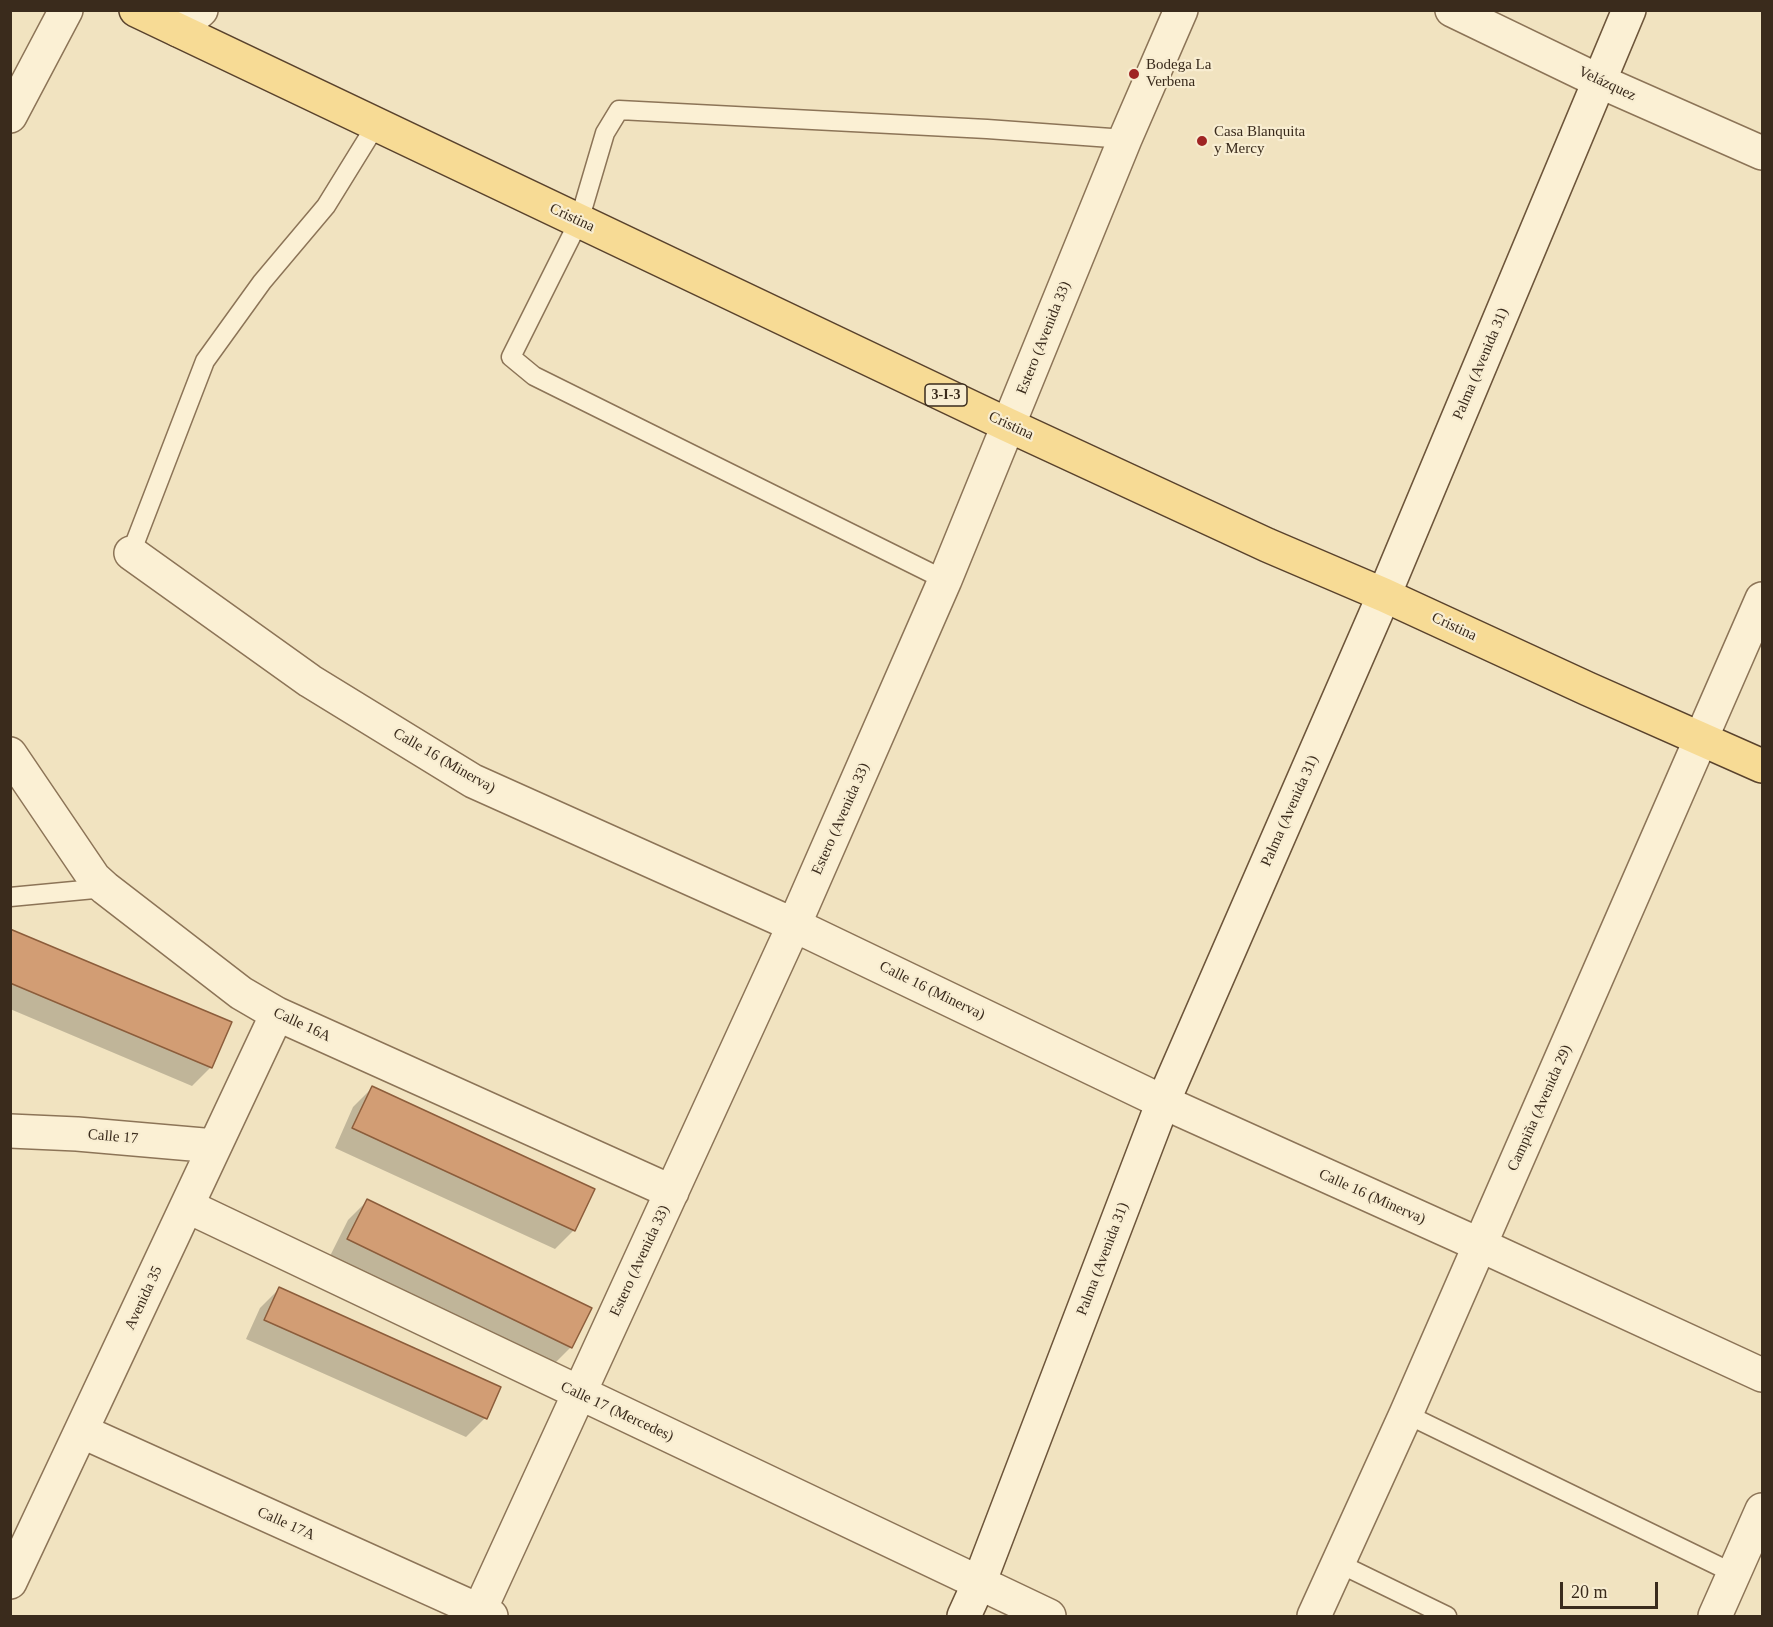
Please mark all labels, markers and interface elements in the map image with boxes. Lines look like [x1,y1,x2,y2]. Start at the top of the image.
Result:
place label: Bodega La Verbena [1146,56,1211,91]
street label: Velázquez [1575,63,1639,105]
marker: Bodega La Verbena [1127,67,1141,81]
place label: Casa Blanquita y Mercy [1214,123,1305,158]
marker: Casa Blanquita y Mercy [1195,134,1209,148]
street label: Cristina [547,200,597,236]
street label: Estero (Avenida 33) [1013,279,1075,397]
street label: Palma (Avenida 31) [1449,305,1513,423]
road number: 3-I-3 [925,384,967,406]
street label: Cristina [986,408,1036,444]
street label: Cristina [1429,609,1479,645]
street label: Calle 16 (Minerva) [390,724,498,798]
street label: Palma (Avenida 31) [1257,753,1323,869]
street label: Estero (Avenida 33) [808,760,874,878]
street label: Calle 16 (Minerva) [876,958,988,1024]
street label: Calle 16A [270,1004,334,1046]
street label: Campiña (Avenida 29) [1504,1042,1576,1174]
street label: Calle 17 [87,1126,139,1148]
street label: Calle 16 (Minerva) [1316,1165,1428,1229]
street label: Palma (Avenida 31) [1073,1200,1133,1318]
street label: Estero (Avenida 33) [606,1203,674,1319]
street label: Avenida 35 [121,1263,167,1333]
street label: Calle 17 (Mercedes) [558,1378,676,1446]
street label: Calle 17A [254,1503,318,1545]
scale bar [1563,1570,1660,1608]
text: 20 m [1571,1582,1608,1602]

